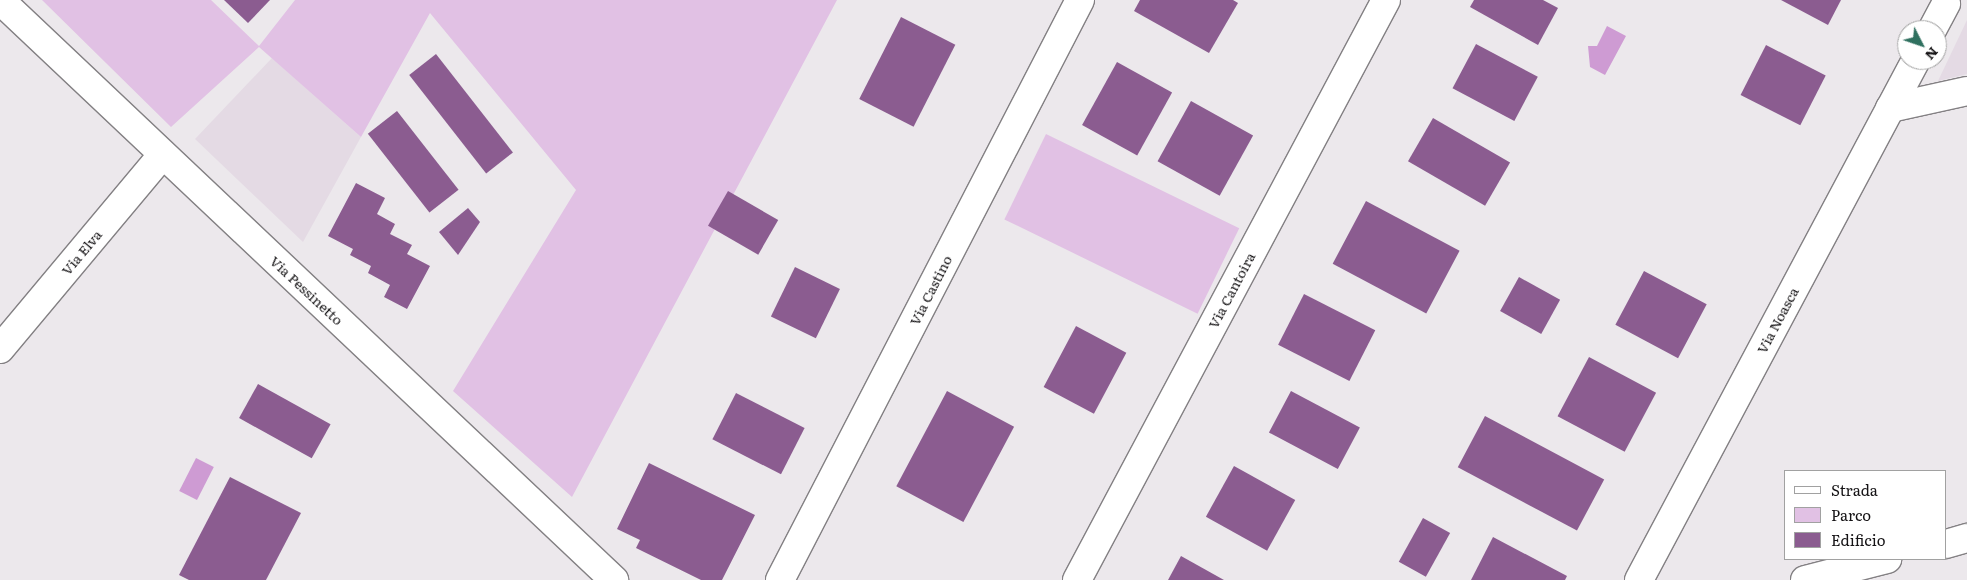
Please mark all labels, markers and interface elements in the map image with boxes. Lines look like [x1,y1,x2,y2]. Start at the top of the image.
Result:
north arrow [1897,20,1947,70]
text: N [1921,43,1944,65]
street label: Via Elva [57,226,105,278]
street label: Via Cantoira [1204,249,1258,331]
street label: Via Pessinetto [267,252,347,328]
street label: Via Castino [905,252,955,328]
street label: Via Noasca [1753,284,1801,356]
legend [1784,470,1947,560]
text: Strada [1831,478,1878,501]
text: Parco [1831,503,1871,526]
text: Edificio [1831,528,1886,551]

